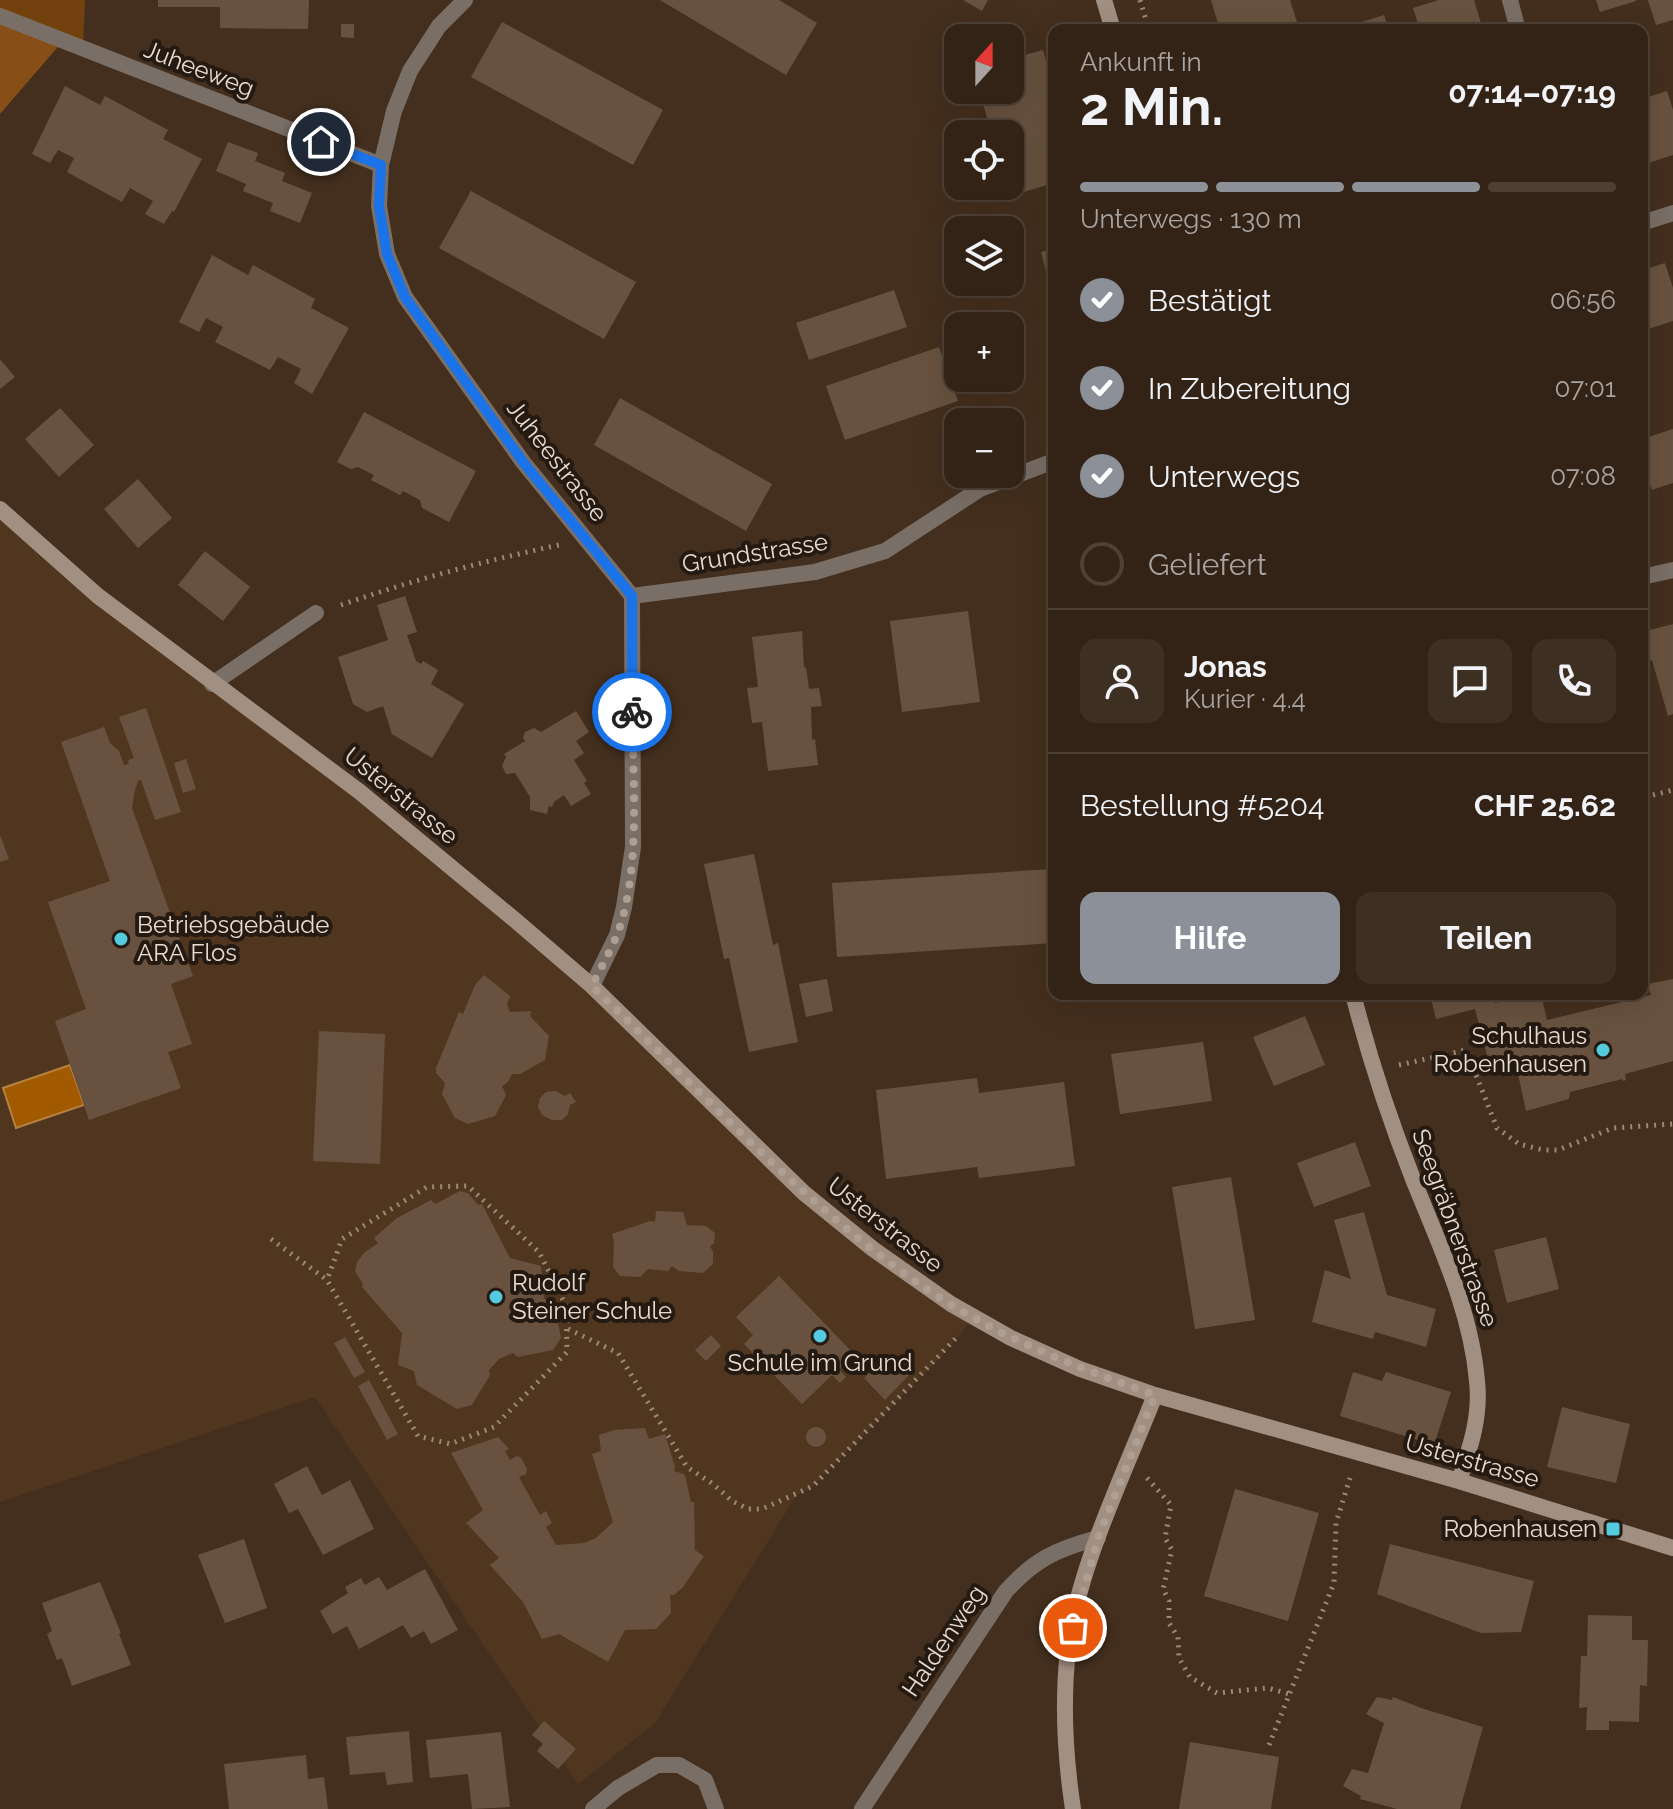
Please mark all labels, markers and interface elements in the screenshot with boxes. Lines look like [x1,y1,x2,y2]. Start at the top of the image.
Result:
north arrow [944,24,1024,104]
map controls [944,24,1024,488]
street label: Juheeweg [140,34,258,103]
text: Ankunft in [1080,47,1202,77]
text: 07:14–07:19 [1448,75,1616,110]
text: 2 Min. [1080,76,1223,137]
pin [287,108,355,176]
icon: home [299,120,343,164]
button: locate [944,120,1024,200]
text: Unterwegs · 130 m [1080,204,1302,234]
button: layers [944,216,1024,296]
icon: check [1080,278,1124,322]
text: Bestätigt [1148,283,1272,318]
text: 06:56 [1550,285,1616,315]
button: + [944,312,1024,392]
icon: check [1080,366,1124,410]
text: In Zubereitung [1148,371,1351,406]
text: 07:01 [1554,373,1616,403]
street label: Juheestrasse [501,394,614,527]
button: − [944,408,1024,488]
icon: check [1080,454,1124,498]
text: Unterwegs [1148,459,1300,494]
text: 07:08 [1550,461,1616,491]
street label: Grundstrasse [680,527,830,578]
text: Geliefert [1148,547,1267,582]
button: person [1080,639,1164,723]
button: chat [1428,639,1512,723]
button: phone [1532,639,1616,723]
text: Jonas [1184,649,1267,684]
courier [592,672,672,752]
text: Kurier · 4.4 [1184,684,1306,714]
icon: bike [610,690,654,734]
street label: Usterstrasse [339,741,464,850]
text: Bestellung #5204 [1080,788,1324,823]
text: CHF 25.62 [1474,788,1616,823]
button: Hilfe [1080,892,1340,984]
button: Teilen [1356,892,1616,984]
place label: Betriebsgebäude ARA Flos [137,910,329,967]
marker: Betriebsgebäude ARA Flos [112,930,130,948]
place label: Schulhaus Robenhausen [1434,1021,1587,1078]
marker: Schulhaus Robenhausen [1594,1041,1612,1059]
street label: Seegräbnerstrasse [1406,1125,1505,1331]
street label: Usterstrasse [822,1171,949,1279]
place label: Rudolf Steiner Schule [512,1268,672,1325]
marker: Rudolf Steiner Schule [487,1288,505,1306]
marker: Schule im Grund [811,1327,829,1345]
place label: Schule im Grund [728,1348,912,1377]
street label: Usterstrasse [1402,1428,1543,1493]
place label: Robenhausen [1444,1514,1597,1543]
marker: Robenhausen [1604,1520,1622,1538]
street label: Haldenweg [896,1580,991,1702]
pin [1039,1594,1107,1662]
icon: bag [1051,1606,1095,1650]

